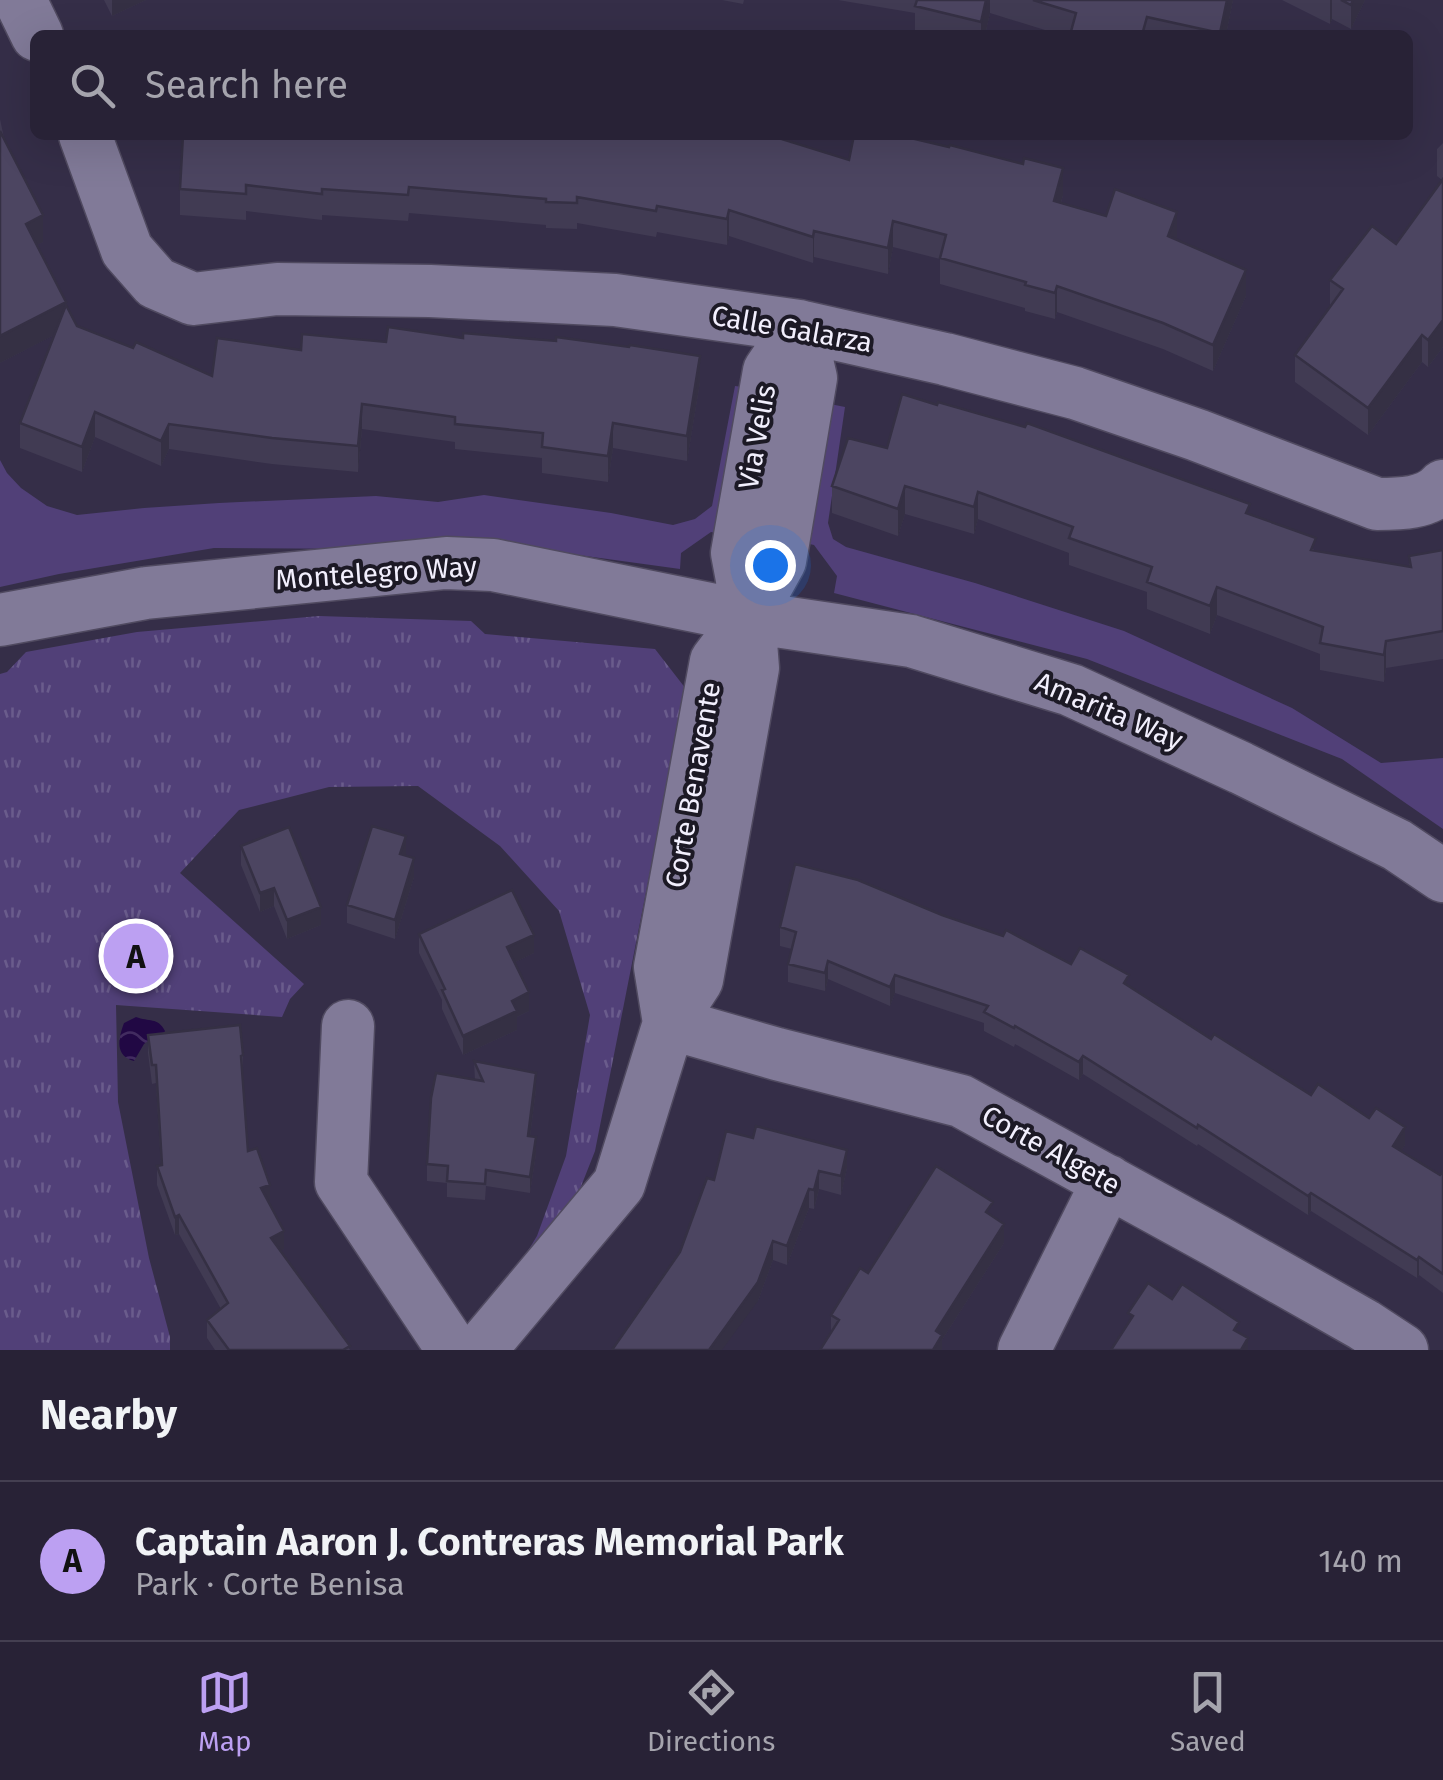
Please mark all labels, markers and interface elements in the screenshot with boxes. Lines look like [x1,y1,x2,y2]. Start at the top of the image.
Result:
search box [30,30,1413,140]
icon: search [65,58,120,113]
text: Search here [145,62,348,108]
street label: Calle Galarza [709,299,875,359]
street label: Via Velis [732,382,782,492]
your location [745,540,796,591]
street label: Montelegro Way [274,549,478,597]
street label: Amarita Way [1030,665,1188,757]
street label: Corte Benavente [659,679,727,891]
pin: A [104,918,168,994]
street label: Corte Algete [976,1098,1126,1202]
text: Nearby [40,1390,177,1440]
text: Captain Aaron J. Contreras Memorial Park [135,1519,844,1565]
text: A [63,1542,82,1580]
text: 140 m [1318,1542,1403,1580]
text: Park · Corte Benisa [135,1565,405,1603]
tab: Map [197,1665,252,1758]
tab: Directions [647,1665,775,1758]
tab: Saved [1170,1665,1246,1758]

